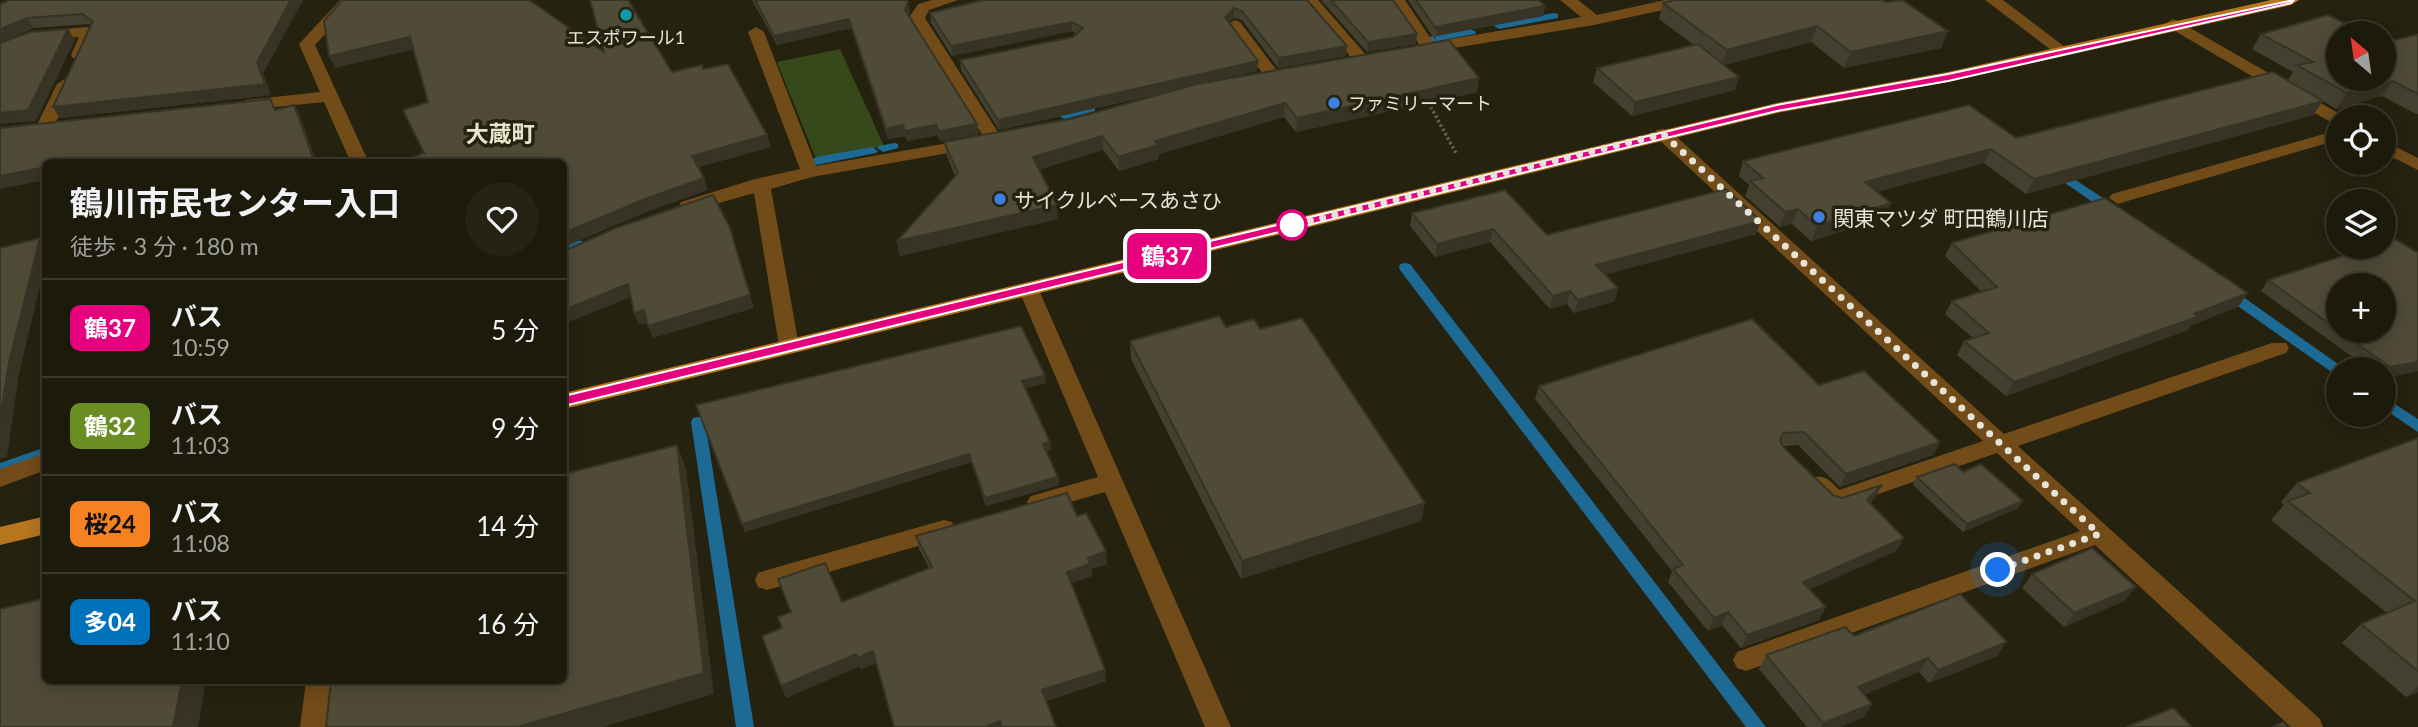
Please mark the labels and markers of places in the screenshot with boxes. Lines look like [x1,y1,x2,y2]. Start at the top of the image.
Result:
marker: エスポワール1 [618,7,634,23]
place label: エスポワール1 [567,26,685,48]
place label: ファミリーマート [1348,92,1492,114]
marker: ファミリーマート [1326,95,1342,111]
place label: サイクルベースあさひ [1014,187,1222,212]
marker: サイクルベースあさひ [992,191,1008,207]
place label: 関東マツダ 町田鶴川店 [1833,205,2048,230]
marker: 関東マツダ 町田鶴川店 [1811,209,1827,225]
unlabelled marker [1277,210,1307,240]

